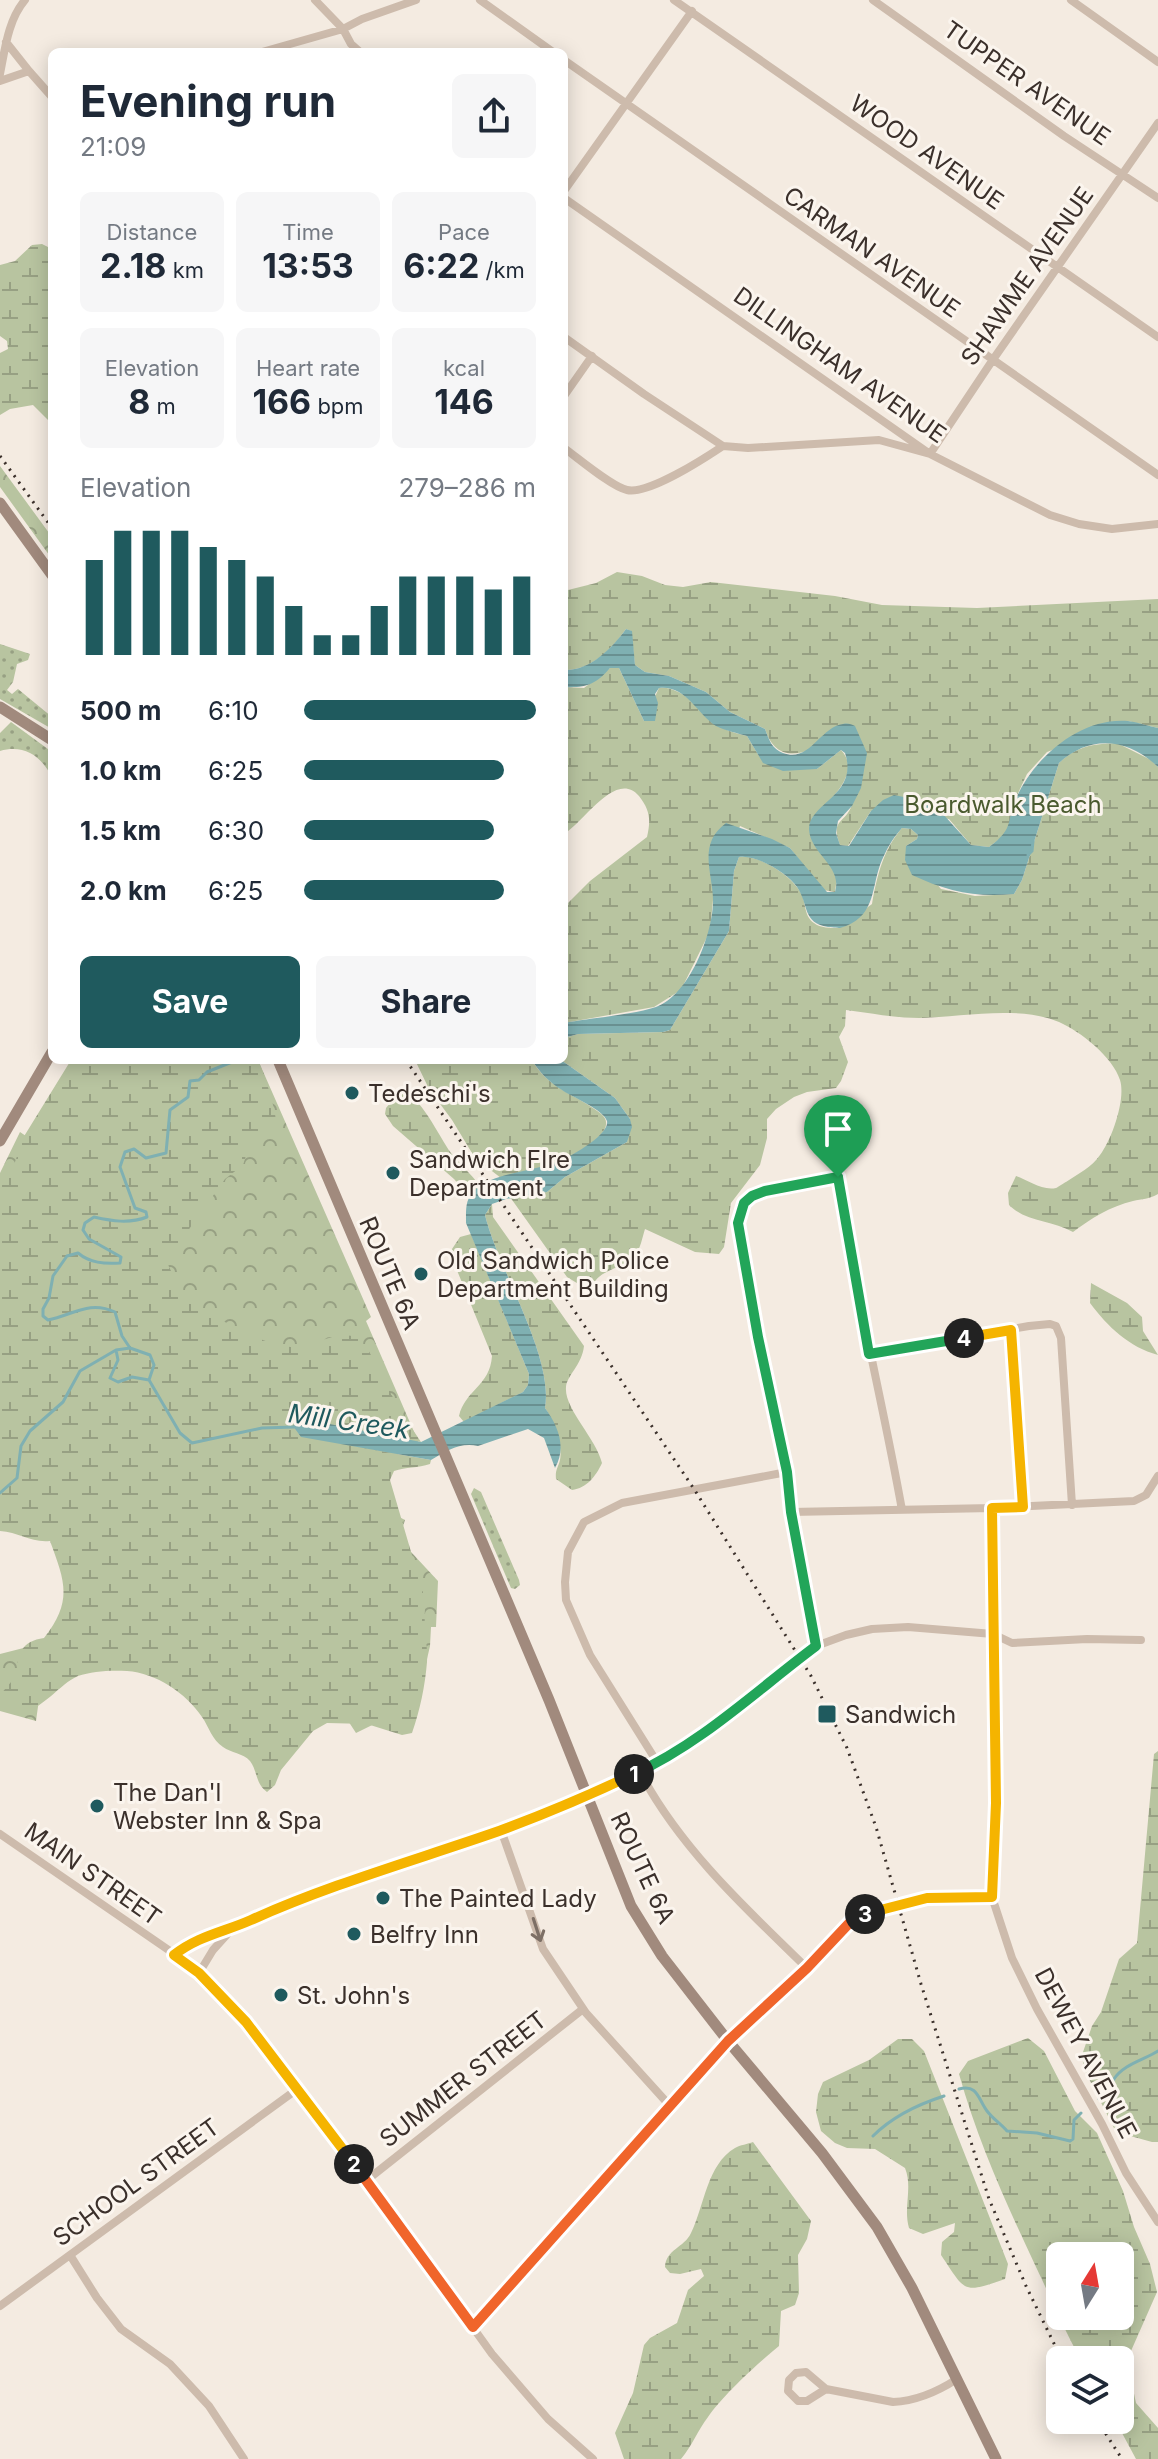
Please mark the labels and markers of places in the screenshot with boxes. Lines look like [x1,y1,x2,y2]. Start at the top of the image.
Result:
place label: Tedeschi's [368,1079,491,1108]
marker: Tedeschi's [343,1084,361,1102]
pin [804,1095,872,1177]
place label: Sandwich FIre Department [409,1145,570,1202]
marker: Sandwich FIre Department [384,1164,402,1182]
place label: Old Sandwich Police Department Building [437,1246,669,1303]
marker: Old Sandwich Police Department Building [412,1265,430,1283]
pin: 4 [944,1318,984,1358]
place label: Sandwich [845,1700,956,1729]
marker: Sandwich [816,1703,838,1725]
pin: 1 [614,1754,654,1794]
place label: The Dan'l Webster Inn & Spa [113,1778,322,1835]
marker: The Dan'l Webster Inn & Spa [88,1797,106,1815]
place label: The Painted Lady [399,1884,597,1913]
marker: The Painted Lady [374,1889,392,1907]
pin: 3 [845,1894,885,1934]
place label: Belfry Inn [370,1920,479,1949]
marker: Belfry Inn [345,1925,363,1943]
place label: St. John's [297,1981,410,2010]
marker: St. John's [272,1986,290,2004]
pin: 2 [334,2144,374,2184]

